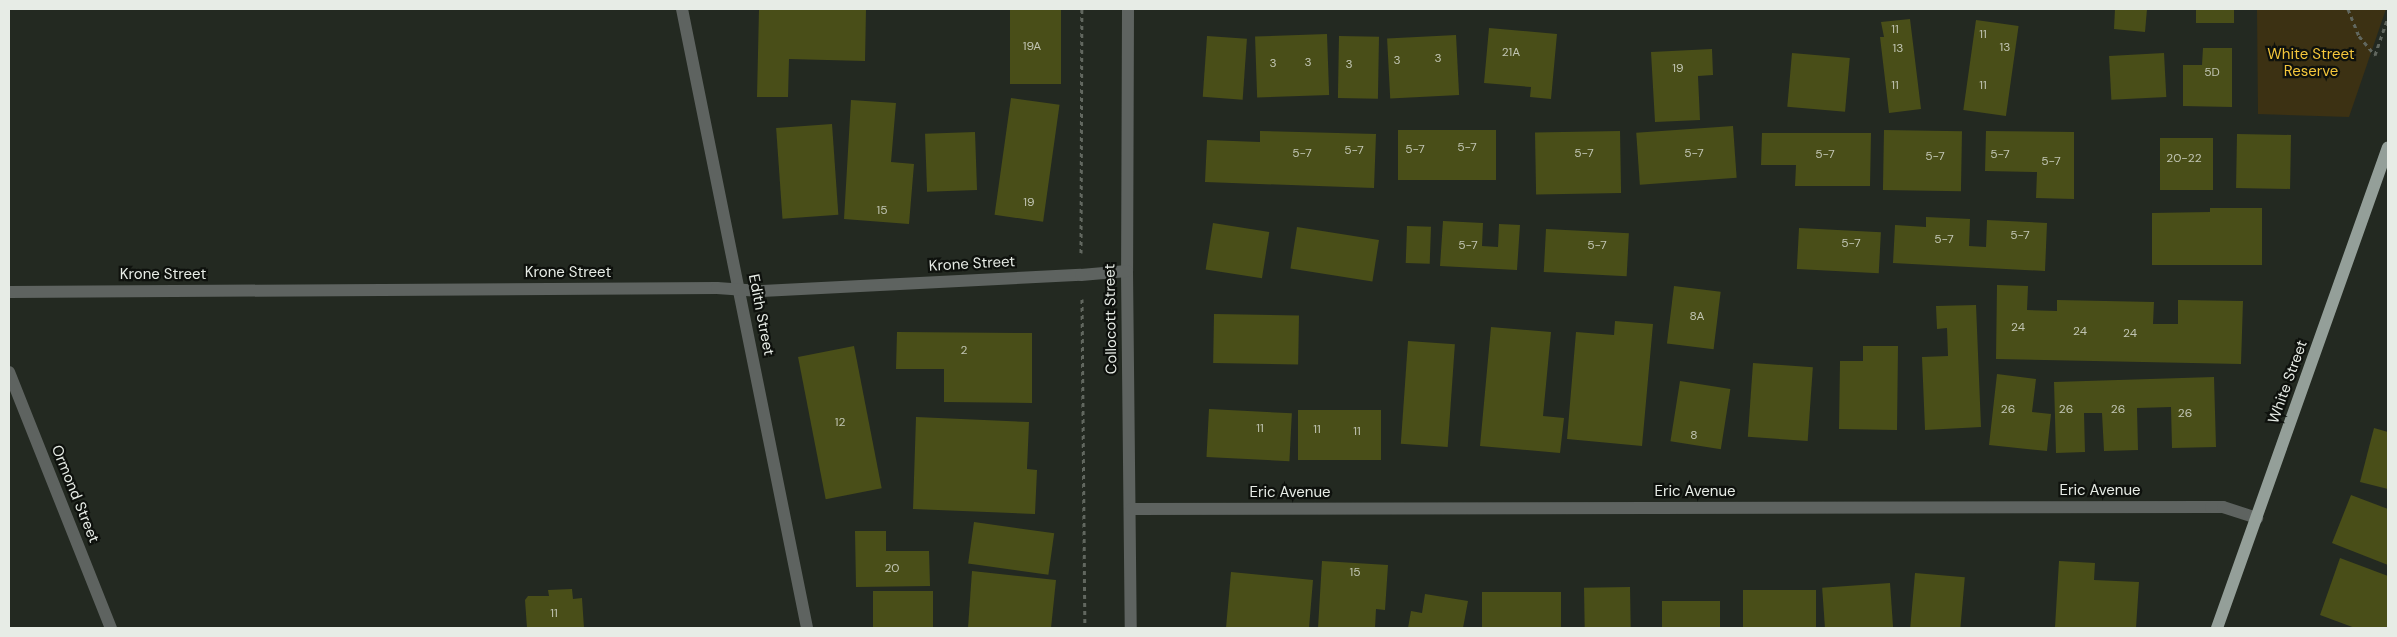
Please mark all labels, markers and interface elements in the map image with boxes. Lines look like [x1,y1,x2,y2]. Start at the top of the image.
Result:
house number: 11 [1891,23,1899,37]
house number: 11 [1979,28,1987,42]
house number: 19A [1023,40,1041,54]
house number: 13 [2000,41,2010,55]
house number: 13 [1893,42,1903,56]
park label: White Street Reserve [2267,45,2355,80]
house number: 21A [1502,46,1520,60]
house number: 3 [1434,52,1442,66]
house number: 3 [1393,54,1401,68]
house number: 3 [1304,56,1312,70]
house number: 3 [1269,57,1277,71]
house number: 3 [1345,58,1353,72]
house number: 19 [1672,62,1684,76]
house number: 5D [2204,66,2220,80]
house number: 11 [1891,79,1899,93]
house number: 11 [1979,79,1987,93]
house number: 5-7 [1457,141,1477,155]
house number: 5-7 [1405,143,1425,157]
house number: 5-7 [1344,144,1364,158]
house number: 5-7 [1292,147,1312,161]
house number: 5-7 [1574,147,1594,161]
house number: 5-7 [1684,147,1704,161]
house number: 5-7 [1815,148,1835,162]
house number: 5-7 [1990,148,2010,162]
house number: 5-7 [1925,150,1945,164]
house number: 20-22 [2166,152,2202,166]
house number: 5-7 [2041,155,2061,169]
house number: 19 [1023,196,1035,210]
house number: 15 [876,204,888,218]
house number: 5-7 [2010,229,2030,243]
house number: 5-7 [1934,233,1954,247]
house number: 5-7 [1841,237,1861,251]
house number: 5-7 [1458,239,1478,253]
house number: 5-7 [1587,239,1607,253]
street label: Krone Street [928,253,1016,275]
street label: Krone Street [525,264,611,282]
street label: Collocott Street [1101,264,1121,374]
street label: Krone Street [120,266,206,284]
street label: Edith Street [744,273,778,357]
house number: 8A [1690,310,1704,324]
house number: 24 [2011,321,2025,335]
house number: 24 [2073,325,2087,339]
house number: 24 [2123,327,2137,341]
street label: White Street [2265,338,2311,426]
house number: 2 [961,344,967,358]
house number: 26 [2001,403,2015,417]
house number: 26 [2059,403,2073,417]
house number: 26 [2111,403,2125,417]
house number: 26 [2178,407,2192,421]
house number: 12 [835,416,845,430]
house number: 11 [1256,422,1264,436]
house number: 11 [1313,423,1321,437]
house number: 11 [1353,425,1361,439]
house number: 8 [1690,429,1698,443]
street label: Ormond Street [47,442,103,546]
street label: Eric Avenue [2059,482,2141,500]
street label: Eric Avenue [1654,483,1736,501]
street label: Eric Avenue [1249,484,1331,502]
house number: 20 [885,562,899,576]
house number: 15 [1349,566,1361,580]
house number: 11 [550,607,558,621]

